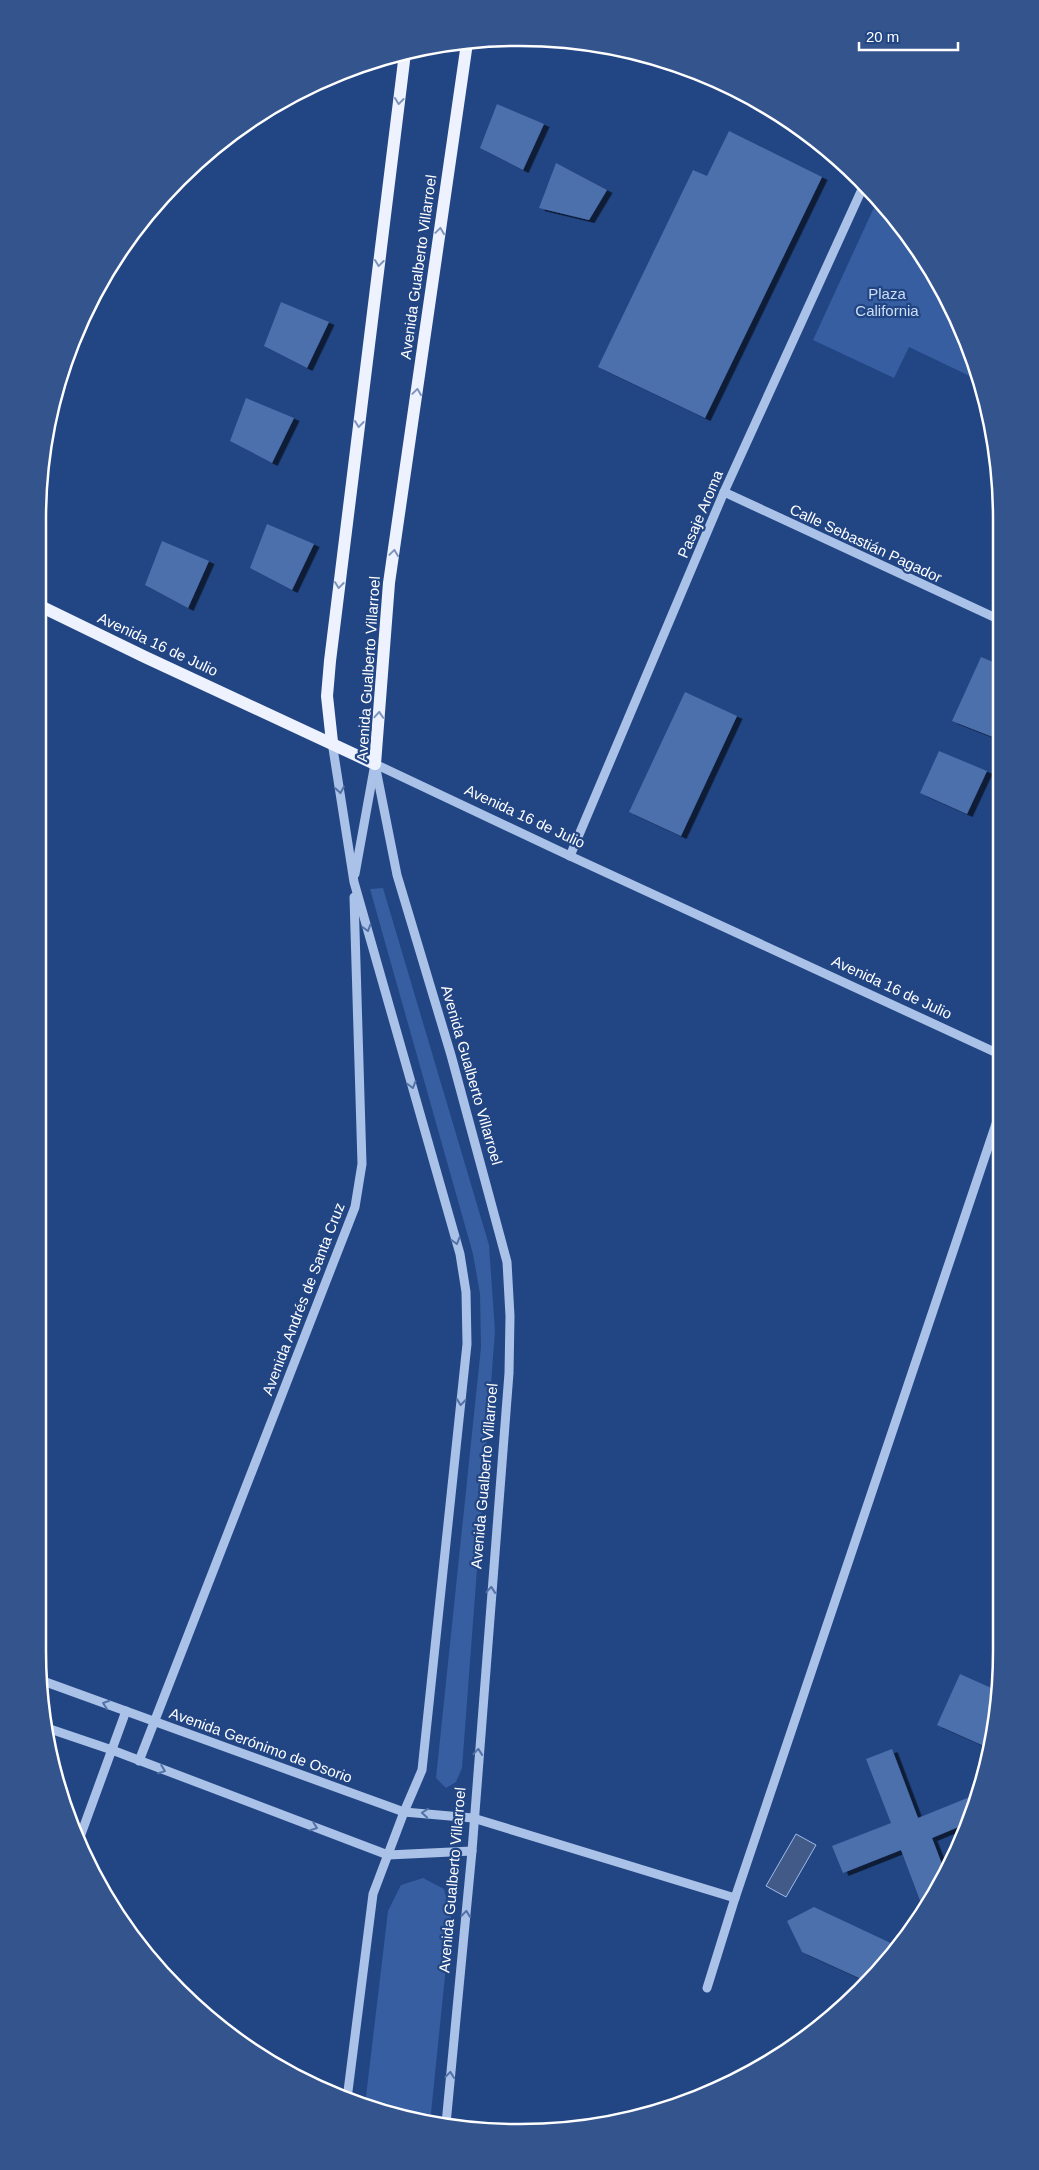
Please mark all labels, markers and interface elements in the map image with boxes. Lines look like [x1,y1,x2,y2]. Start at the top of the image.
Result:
scale bar [859,20,958,52]
text: 20 m [866,28,899,45]
one-way arrow [394,98,405,106]
street label: Avenida Gualberto Villarroel [397,174,439,360]
one-way arrow [434,227,445,235]
one-way arrow [374,259,385,267]
park label: Plaza California [855,285,919,319]
one-way arrow [411,388,421,397]
one-way arrow [354,420,365,428]
street label: Pasaje Aroma [674,467,726,560]
street label: Calle Sebastián Pagador [787,500,945,586]
one-way arrow [388,549,398,557]
street label: Avenida Gualberto Villarroel [353,576,383,762]
one-way arrow [334,582,345,590]
street label: Avenida 16 de Julio [95,609,221,679]
one-way arrow [373,711,384,719]
street label: Avenida 16 de Julio [462,781,588,851]
one-way arrow [334,786,344,794]
one-way arrow [362,924,372,932]
street label: Avenida 16 de Julio [829,952,955,1022]
street label: Avenida Gualberto Villarroel [438,983,506,1167]
one-way arrow [406,1080,416,1088]
street label: Avenida Andrés de Santa Cruz [258,1200,348,1398]
one-way arrow [450,1237,460,1245]
street label: Avenida Gualberto Villarroel [467,1382,501,1570]
one-way arrow [456,1399,467,1407]
one-way arrow [486,1585,497,1593]
one-way arrow [102,1700,111,1710]
street label: Avenida Gerónimo de Osorio [167,1704,355,1786]
one-way arrow [473,1747,484,1755]
one-way arrow [157,1764,166,1774]
street label: Avenida Gualberto Villarroel [435,1786,469,1974]
one-way arrow [420,1808,428,1819]
one-way arrow [309,1821,318,1831]
one-way arrow [460,1909,471,1917]
one-way arrow [444,2071,455,2079]

